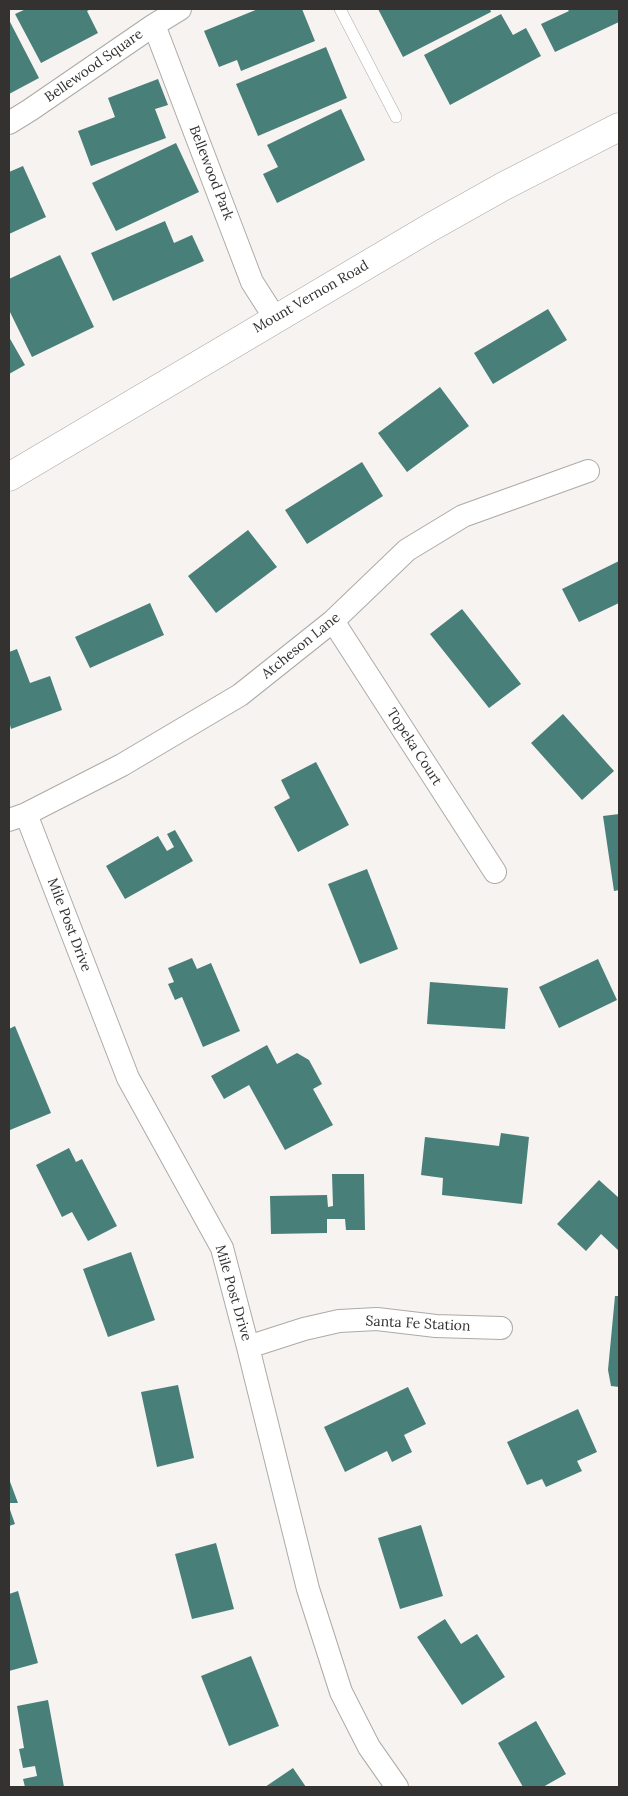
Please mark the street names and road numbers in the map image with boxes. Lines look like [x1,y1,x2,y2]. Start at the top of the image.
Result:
street label: Bellewood Square [42,26,146,106]
street label: Bellewood Park [185,123,237,223]
street label: Mount Vernon Road [250,257,372,337]
street label: Atcheson Lane [258,609,344,683]
street label: Topeka Court [383,705,445,789]
street label: Mile Post Drive [43,876,95,974]
street label: Mile Post Drive [211,1243,255,1343]
street label: Santa Fe Station [365,1313,471,1335]

